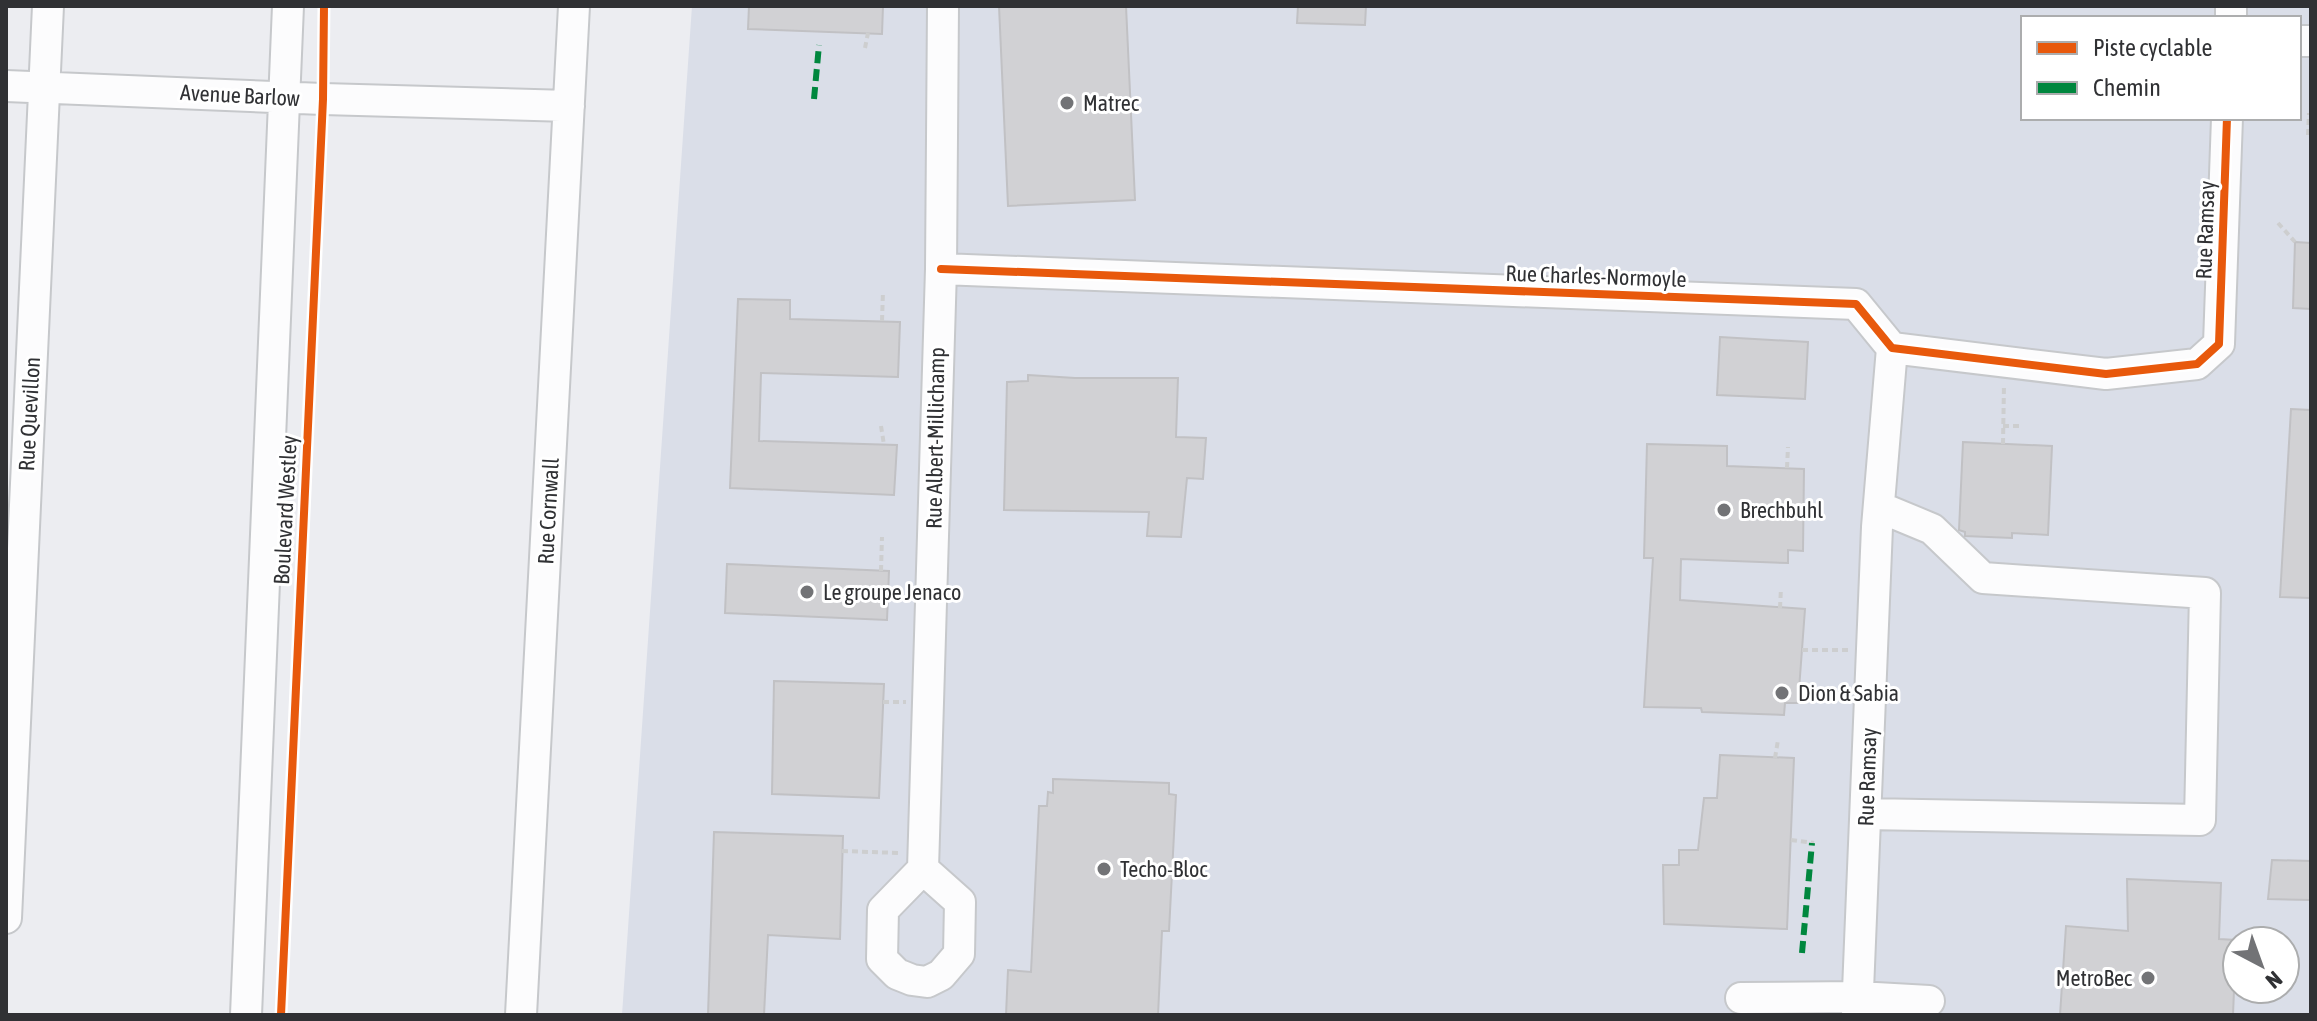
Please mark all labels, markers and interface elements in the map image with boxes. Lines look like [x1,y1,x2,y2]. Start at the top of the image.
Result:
legend [2021,16,2301,120]
text: Piste cyclable [2093,34,2212,61]
text: Chemin [2093,74,2161,101]
street label: Avenue Barlow [179,79,301,111]
place label: Matrec [1083,90,1140,116]
marker: Matrec [1058,94,1076,112]
street label: Rue Ramsay [2190,180,2220,280]
street label: Rue Charles-Normoyle [1505,260,1687,292]
street label: Rue Albert-Millichamp [920,347,950,529]
street label: Rue Quevillon [13,356,45,472]
street label: Boulevard Westley [268,435,302,585]
street label: Rue Cornwall [532,457,564,565]
place label: Brechbuhl [1740,497,1823,523]
marker: Brechbuhl [1715,501,1733,519]
place label: Le groupe Jenaco [823,579,961,605]
marker: Le groupe Jenaco [798,583,816,601]
place label: Dion & Sabia [1798,680,1899,706]
marker: Dion & Sabia [1773,684,1791,702]
street label: Rue Ramsay [1852,727,1882,827]
place label: Techo-Bloc [1120,856,1208,882]
marker: Techo-Bloc [1095,860,1113,878]
north arrow [2221,925,2301,1005]
place label: MetroBec [2056,965,2133,991]
text: N [2261,966,2288,994]
marker: MetroBec [2139,969,2157,987]

